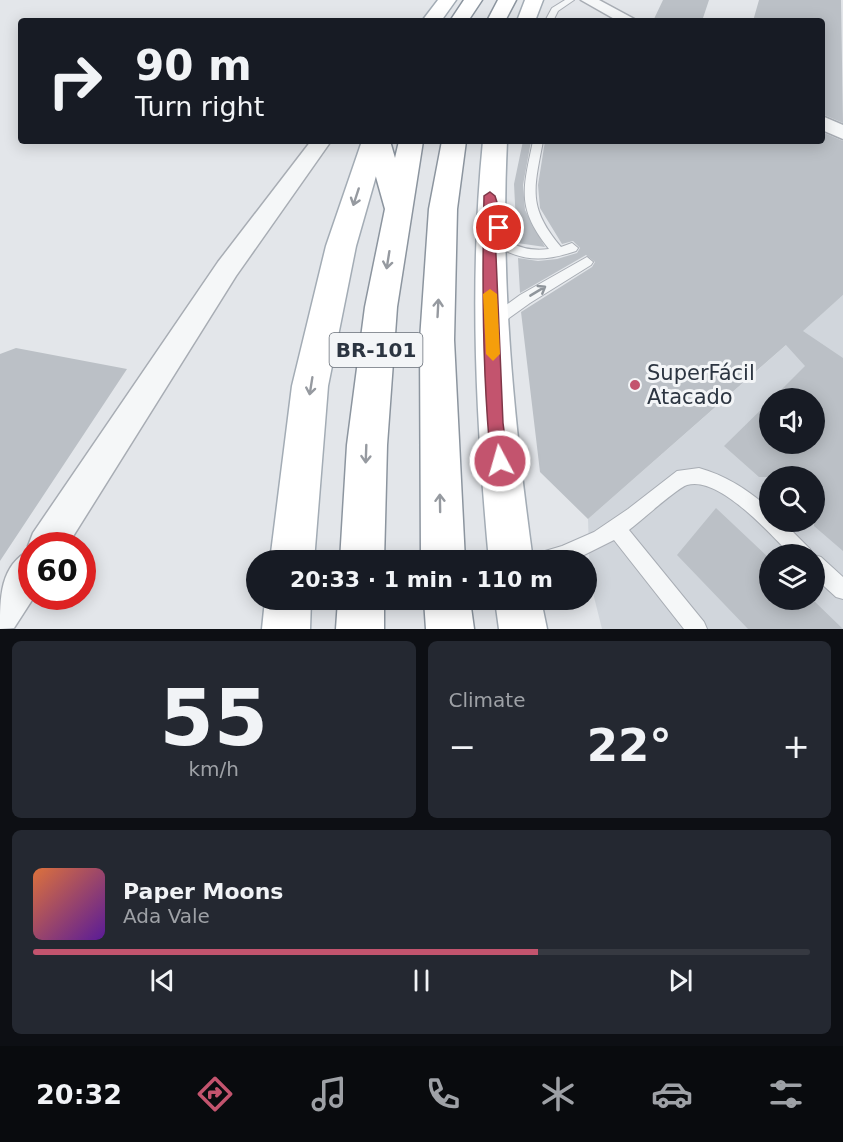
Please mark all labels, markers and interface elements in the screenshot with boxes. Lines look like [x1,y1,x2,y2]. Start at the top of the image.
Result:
text: 90 m [135,41,252,90]
icon: right [36,42,114,120]
text: Turn right [135,91,264,122]
one-way arrow [350,187,361,206]
pin [473,202,524,253]
icon: arrive [482,211,515,244]
one-way arrow [383,250,394,270]
one-way arrow [529,285,546,297]
one-way arrow [433,298,444,318]
road number: BR-101 [330,333,422,367]
place label: SuperFácil Atacado [647,361,755,409]
one-way arrow [305,376,316,395]
marker: SuperFácil Atacado [628,378,642,392]
map controls [759,388,825,610]
button: sound [759,388,825,454]
position arrow [468,429,532,493]
one-way arrow [361,444,372,464]
button: search [759,466,825,532]
one-way arrow [434,493,445,513]
speed limit sign: 60 [18,532,96,610]
button: layers [759,544,825,610]
text: 20:33 · 1 min · 110 m [290,567,553,592]
text: 55 [159,673,268,763]
text: Climate [449,688,525,712]
text: 22° [587,719,672,772]
text: − [449,727,476,766]
text: + [782,727,810,766]
text: km/h [189,757,239,781]
text: Paper Moons [123,879,283,904]
text: Ada Vale [123,904,210,928]
icon: previous [146,964,179,997]
icon: pause [405,964,438,997]
icon: next [664,964,697,997]
icon: directions [194,1073,236,1115]
icon: music [308,1073,350,1115]
icon: phone [422,1073,464,1115]
icon: climate [537,1073,579,1115]
icon: car [651,1073,693,1115]
icon: filters [765,1073,807,1115]
text: 20:32 [36,1079,122,1110]

